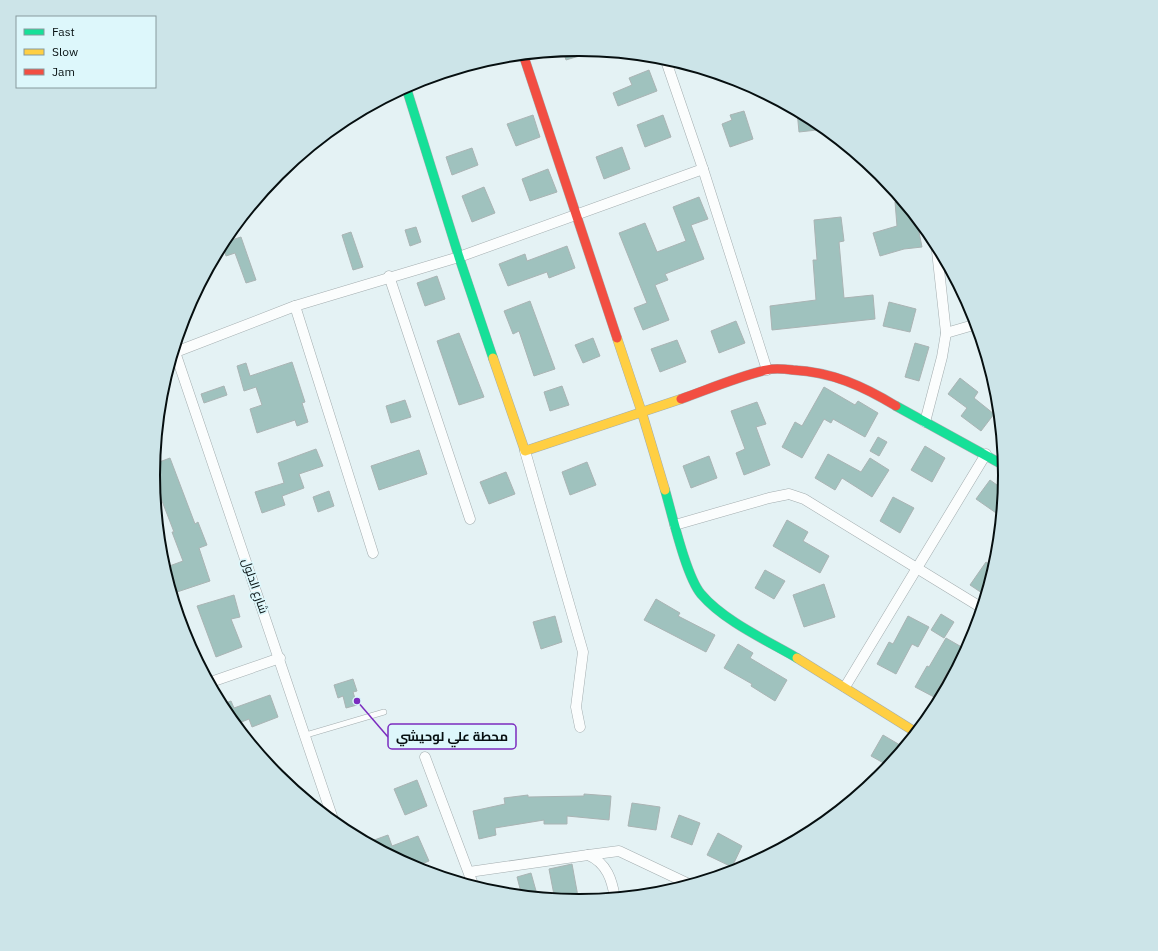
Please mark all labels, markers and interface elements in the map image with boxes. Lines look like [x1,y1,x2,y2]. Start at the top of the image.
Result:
legend [16,16,156,88]
text: Fast [52,24,75,39]
text: Slow [52,44,78,59]
text: Jam [52,64,75,79]
street label: شارع الدلول [238,556,272,616]
callout: محطة علي لوحيشي [388,724,516,749]
text: محطة علي لوحيشي [396,728,508,748]

